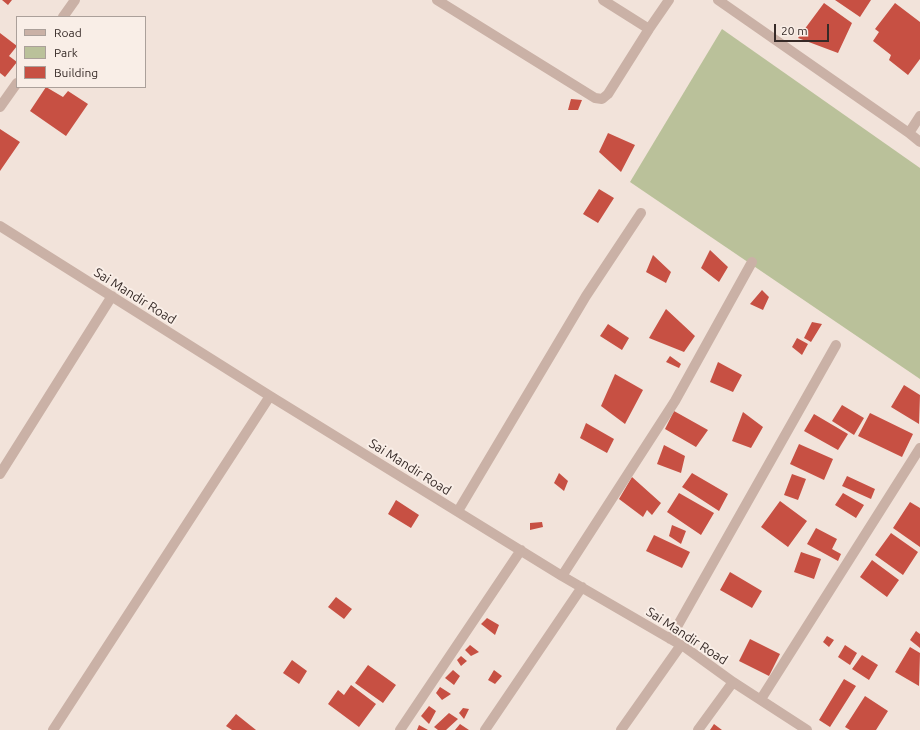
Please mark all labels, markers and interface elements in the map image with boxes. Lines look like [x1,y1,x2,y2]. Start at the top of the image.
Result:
legend [16,16,146,88]
scale bar [776,16,831,42]
text: 20 m [781,24,808,37]
text: Road [54,26,82,39]
text: Park [54,46,78,59]
text: Building [54,66,98,79]
street label: Sai Mandir Road [91,265,179,327]
street label: Sai Mandir Road [366,436,454,498]
street label: Sai Mandir Road [643,604,731,668]

